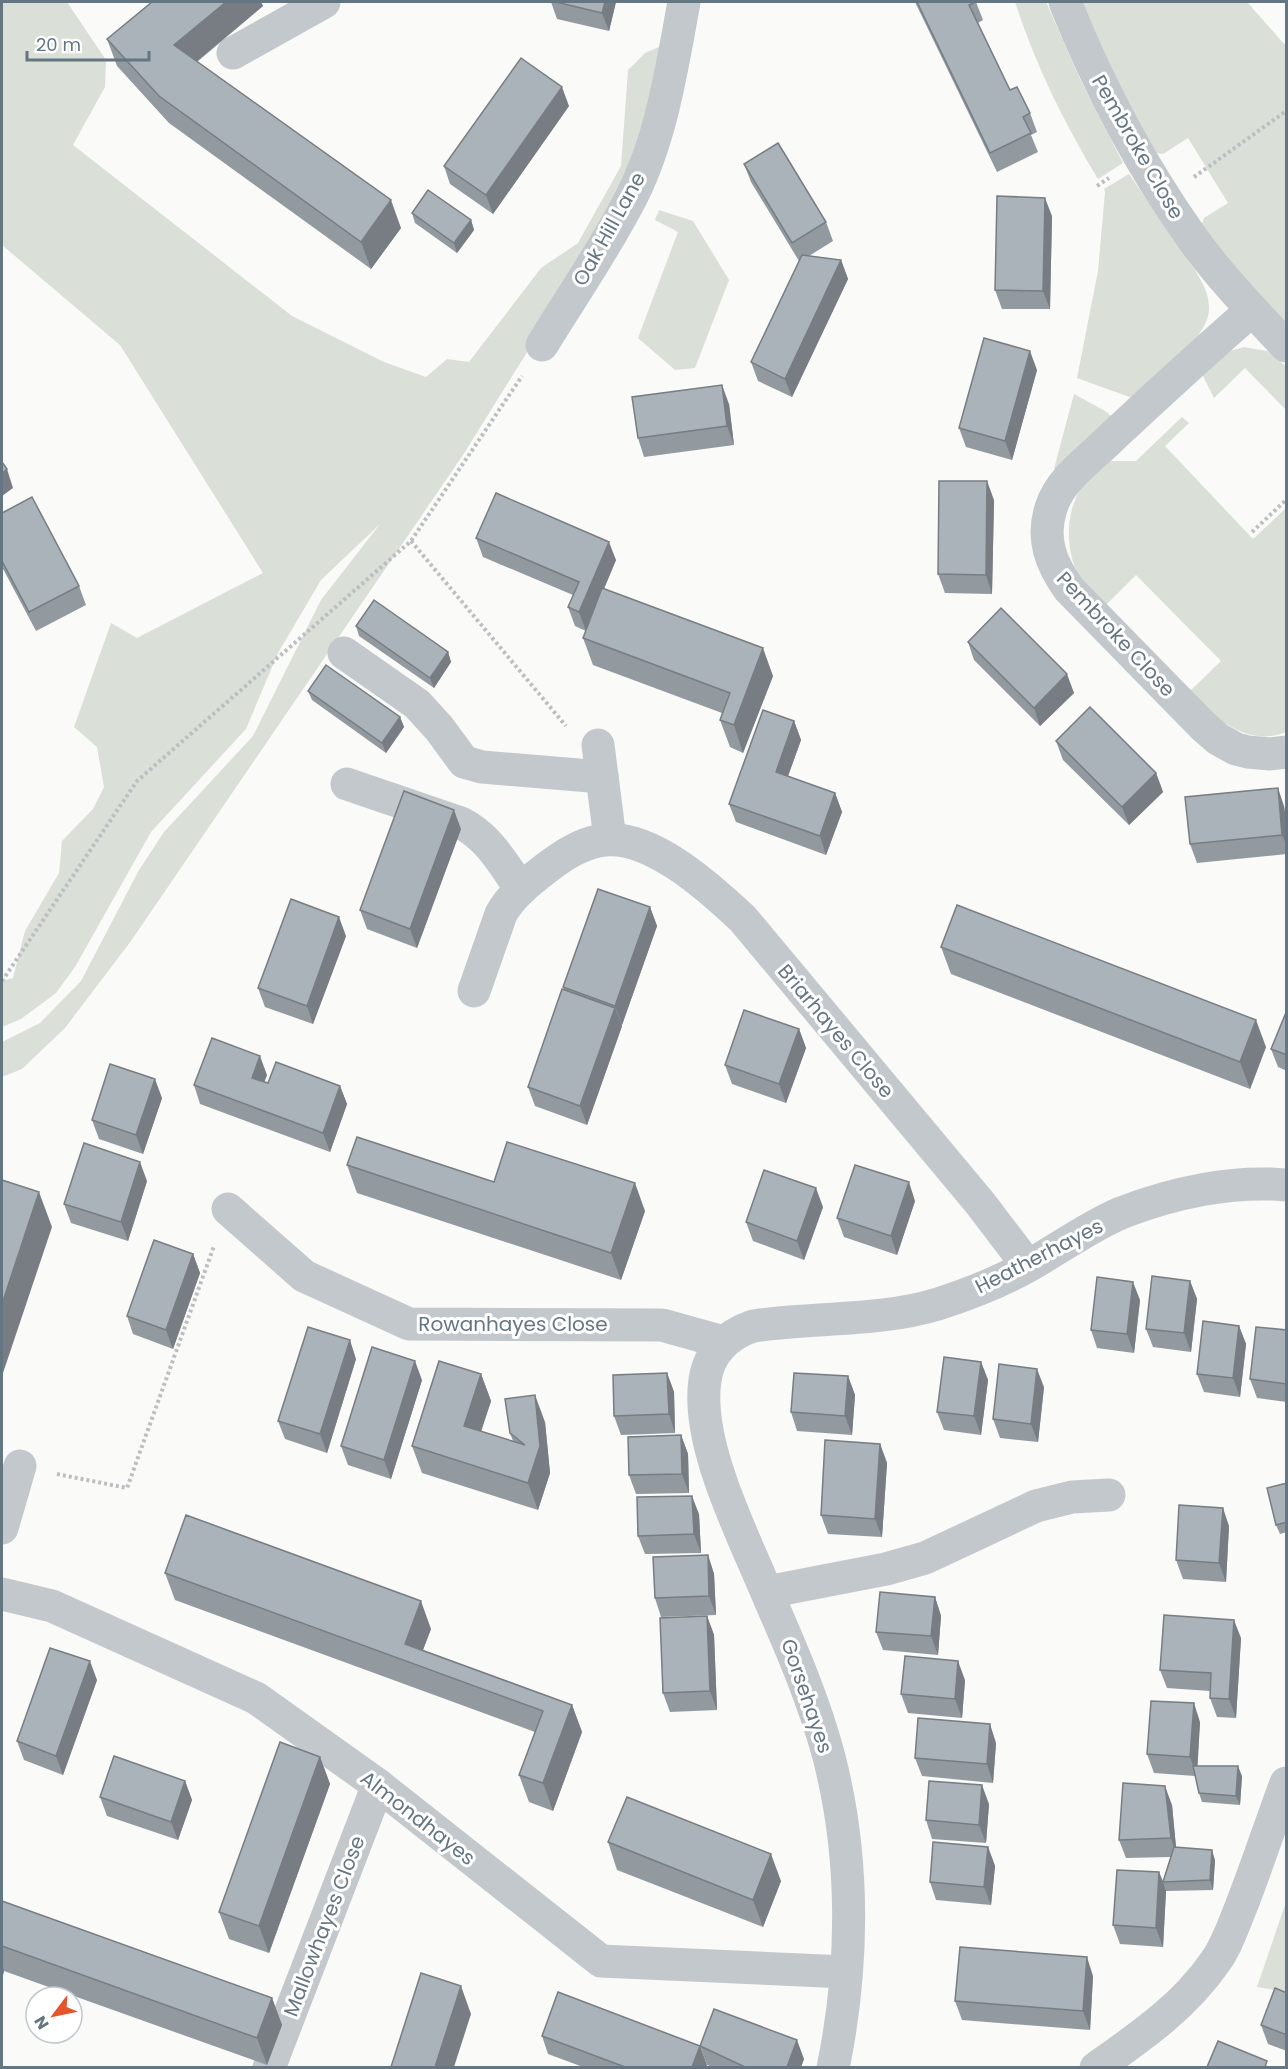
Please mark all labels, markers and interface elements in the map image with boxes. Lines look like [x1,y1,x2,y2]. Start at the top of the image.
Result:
scale bar [27,24,148,62]
text: 20 m [36,32,81,57]
street label: Pembroke Close [1085,70,1191,224]
street label: Oak Hill Lane [566,167,652,291]
street label: Pembroke Close [1050,565,1182,703]
street label: Briarhayes Close [771,958,901,1104]
street label: Heatherhayes [970,1212,1108,1300]
street label: Rowanhayes Close [418,1310,608,1338]
street label: Gorsehayes [774,1635,840,1757]
street label: Almondhayes [355,1764,481,1872]
street label: Mallowhayes Close [277,1832,371,2020]
north arrow [24,1985,84,2045]
text: N [29,2011,55,2034]

